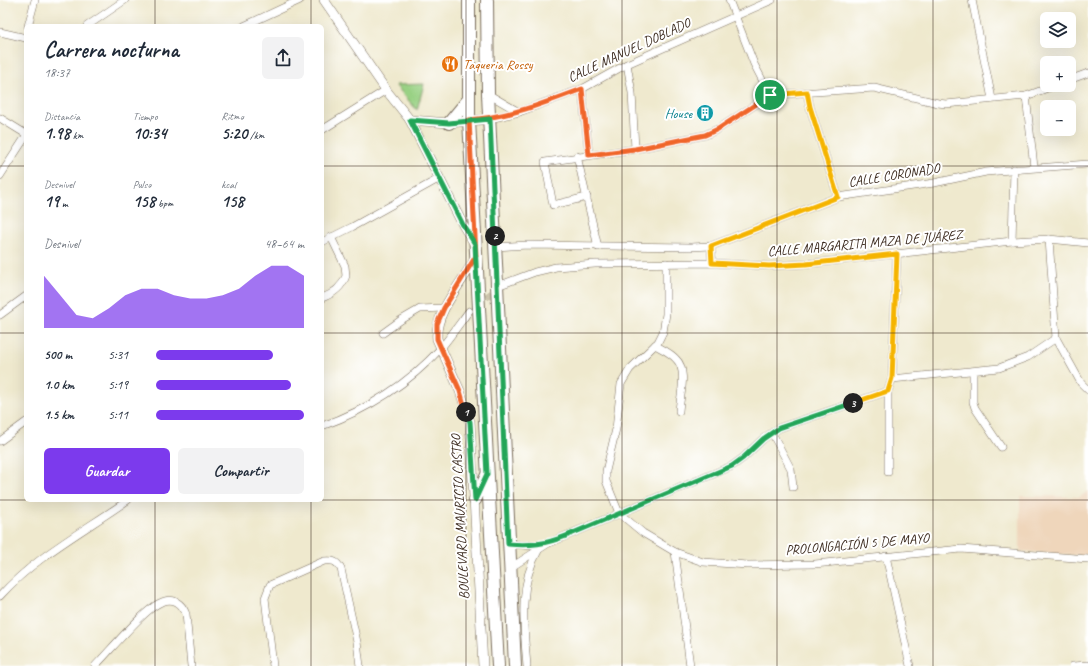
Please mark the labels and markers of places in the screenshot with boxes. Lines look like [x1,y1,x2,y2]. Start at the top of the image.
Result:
restaurant icon: Taqueria Rossy [440,54,460,74]
place label: Taqueria Rossy [463,56,534,73]
pin [753,78,787,112]
building icon: House [695,103,715,123]
place label: House [665,105,693,122]
pin: 2 [485,226,505,246]
pin: 3 [843,393,863,413]
pin: 1 [456,402,476,422]

